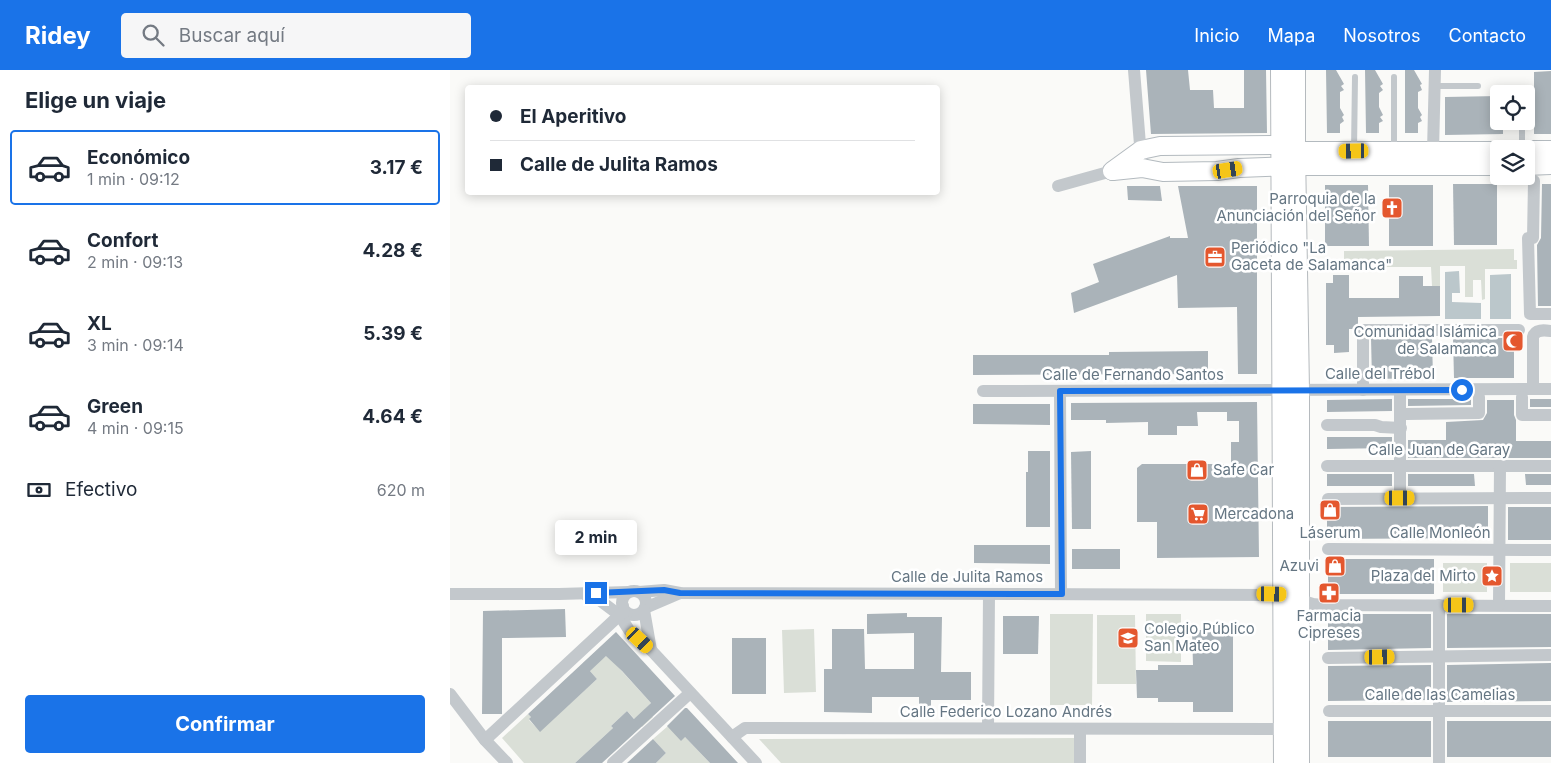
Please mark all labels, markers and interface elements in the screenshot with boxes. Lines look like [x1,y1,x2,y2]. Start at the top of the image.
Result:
search box [121,13,471,58]
text: Ridey [25,21,91,50]
icon: search [139,21,167,49]
text: Buscar aquí [179,24,285,47]
text: Inicio [1194,25,1240,46]
text: Mapa [1268,25,1315,46]
text: Nosotros [1343,25,1421,46]
text: Contacto [1449,25,1526,46]
map controls [1490,85,1535,185]
button: locate [1490,85,1535,130]
text: Elige un viaje [25,87,166,113]
text: El Aperitivo [520,105,627,128]
button: layers [1490,140,1535,185]
car [1338,143,1369,159]
icon: car [27,145,72,190]
text: Económico [87,146,190,169]
text: Calle de Julita Ramos [520,153,718,176]
text: 3.17 € [370,156,423,179]
car [1212,160,1243,180]
text: 1 min · 09:12 [87,169,180,189]
place label: Parroquia de la Anunciación del Señor [1217,189,1376,225]
church icon: Parroquia de la Anunciación del Señor [1380,196,1404,220]
icon: car [27,228,72,273]
text: Confort [87,229,158,252]
place label: Periódico "La Gaceta de Salamanca" [1231,238,1392,274]
text: 4.28 € [363,239,423,262]
office icon: Periódico "La Gaceta de Salamanca" [1203,245,1227,269]
text: 2 min · 09:13 [87,252,183,272]
icon: car [27,311,72,356]
text: XL [87,312,112,335]
text: 5.39 € [363,322,423,345]
place label: Comunidad Islámica de Salamanca [1354,322,1497,358]
mosque icon: Comunidad Islámica de Salamanca [1501,329,1525,353]
text: 3 min · 09:14 [87,335,184,355]
street label: Calle del Trébol [1325,364,1435,383]
street label: Calle de Fernando Santos [1042,365,1224,384]
route start [1451,379,1473,401]
icon: car [27,394,72,439]
text: Green [87,395,143,418]
text: 4.64 € [362,405,423,428]
text: 4 min · 09:15 [87,418,184,438]
street label: Calle Juan de Garay [1368,440,1511,459]
shop icon: Safe Car [1185,458,1209,482]
place label: Safe Car [1213,460,1275,479]
icon: cash [25,476,53,504]
text: Efectivo [65,478,137,501]
text: 620 m [377,480,425,500]
car [1385,491,1415,506]
shop icon: Láserum [1318,498,1342,522]
supermarket icon: Mercadona [1186,502,1210,526]
place label: Mercadona [1214,504,1294,523]
callout: 2 min [555,520,637,556]
place label: Láserum [1299,523,1361,542]
street label: Calle Monleón [1389,523,1491,542]
text: 2 min [575,527,617,547]
shop icon: Azuvi [1323,554,1347,578]
place label: Azuvi [1279,556,1319,575]
place icon: Plaza del Mirto [1480,564,1504,588]
place label: Plaza del Mirto [1371,566,1476,585]
street label: Calle de Julita Ramos [891,567,1043,586]
pharmacy icon: Farmacia Cipreses [1317,581,1341,605]
route end [585,582,607,604]
car [1256,586,1287,602]
car [1444,598,1474,613]
place label: Farmacia Cipreses [1297,606,1361,642]
place label: Colegio Público San Mateo [1144,619,1255,655]
car [623,624,656,656]
school or university icon: Colegio Público San Mateo [1116,626,1140,650]
car [1364,649,1395,665]
street label: Calle de las Camelias [1365,685,1515,704]
button: Confirmar [25,695,425,753]
street label: Calle Federico Lozano Andrés [900,702,1112,721]

